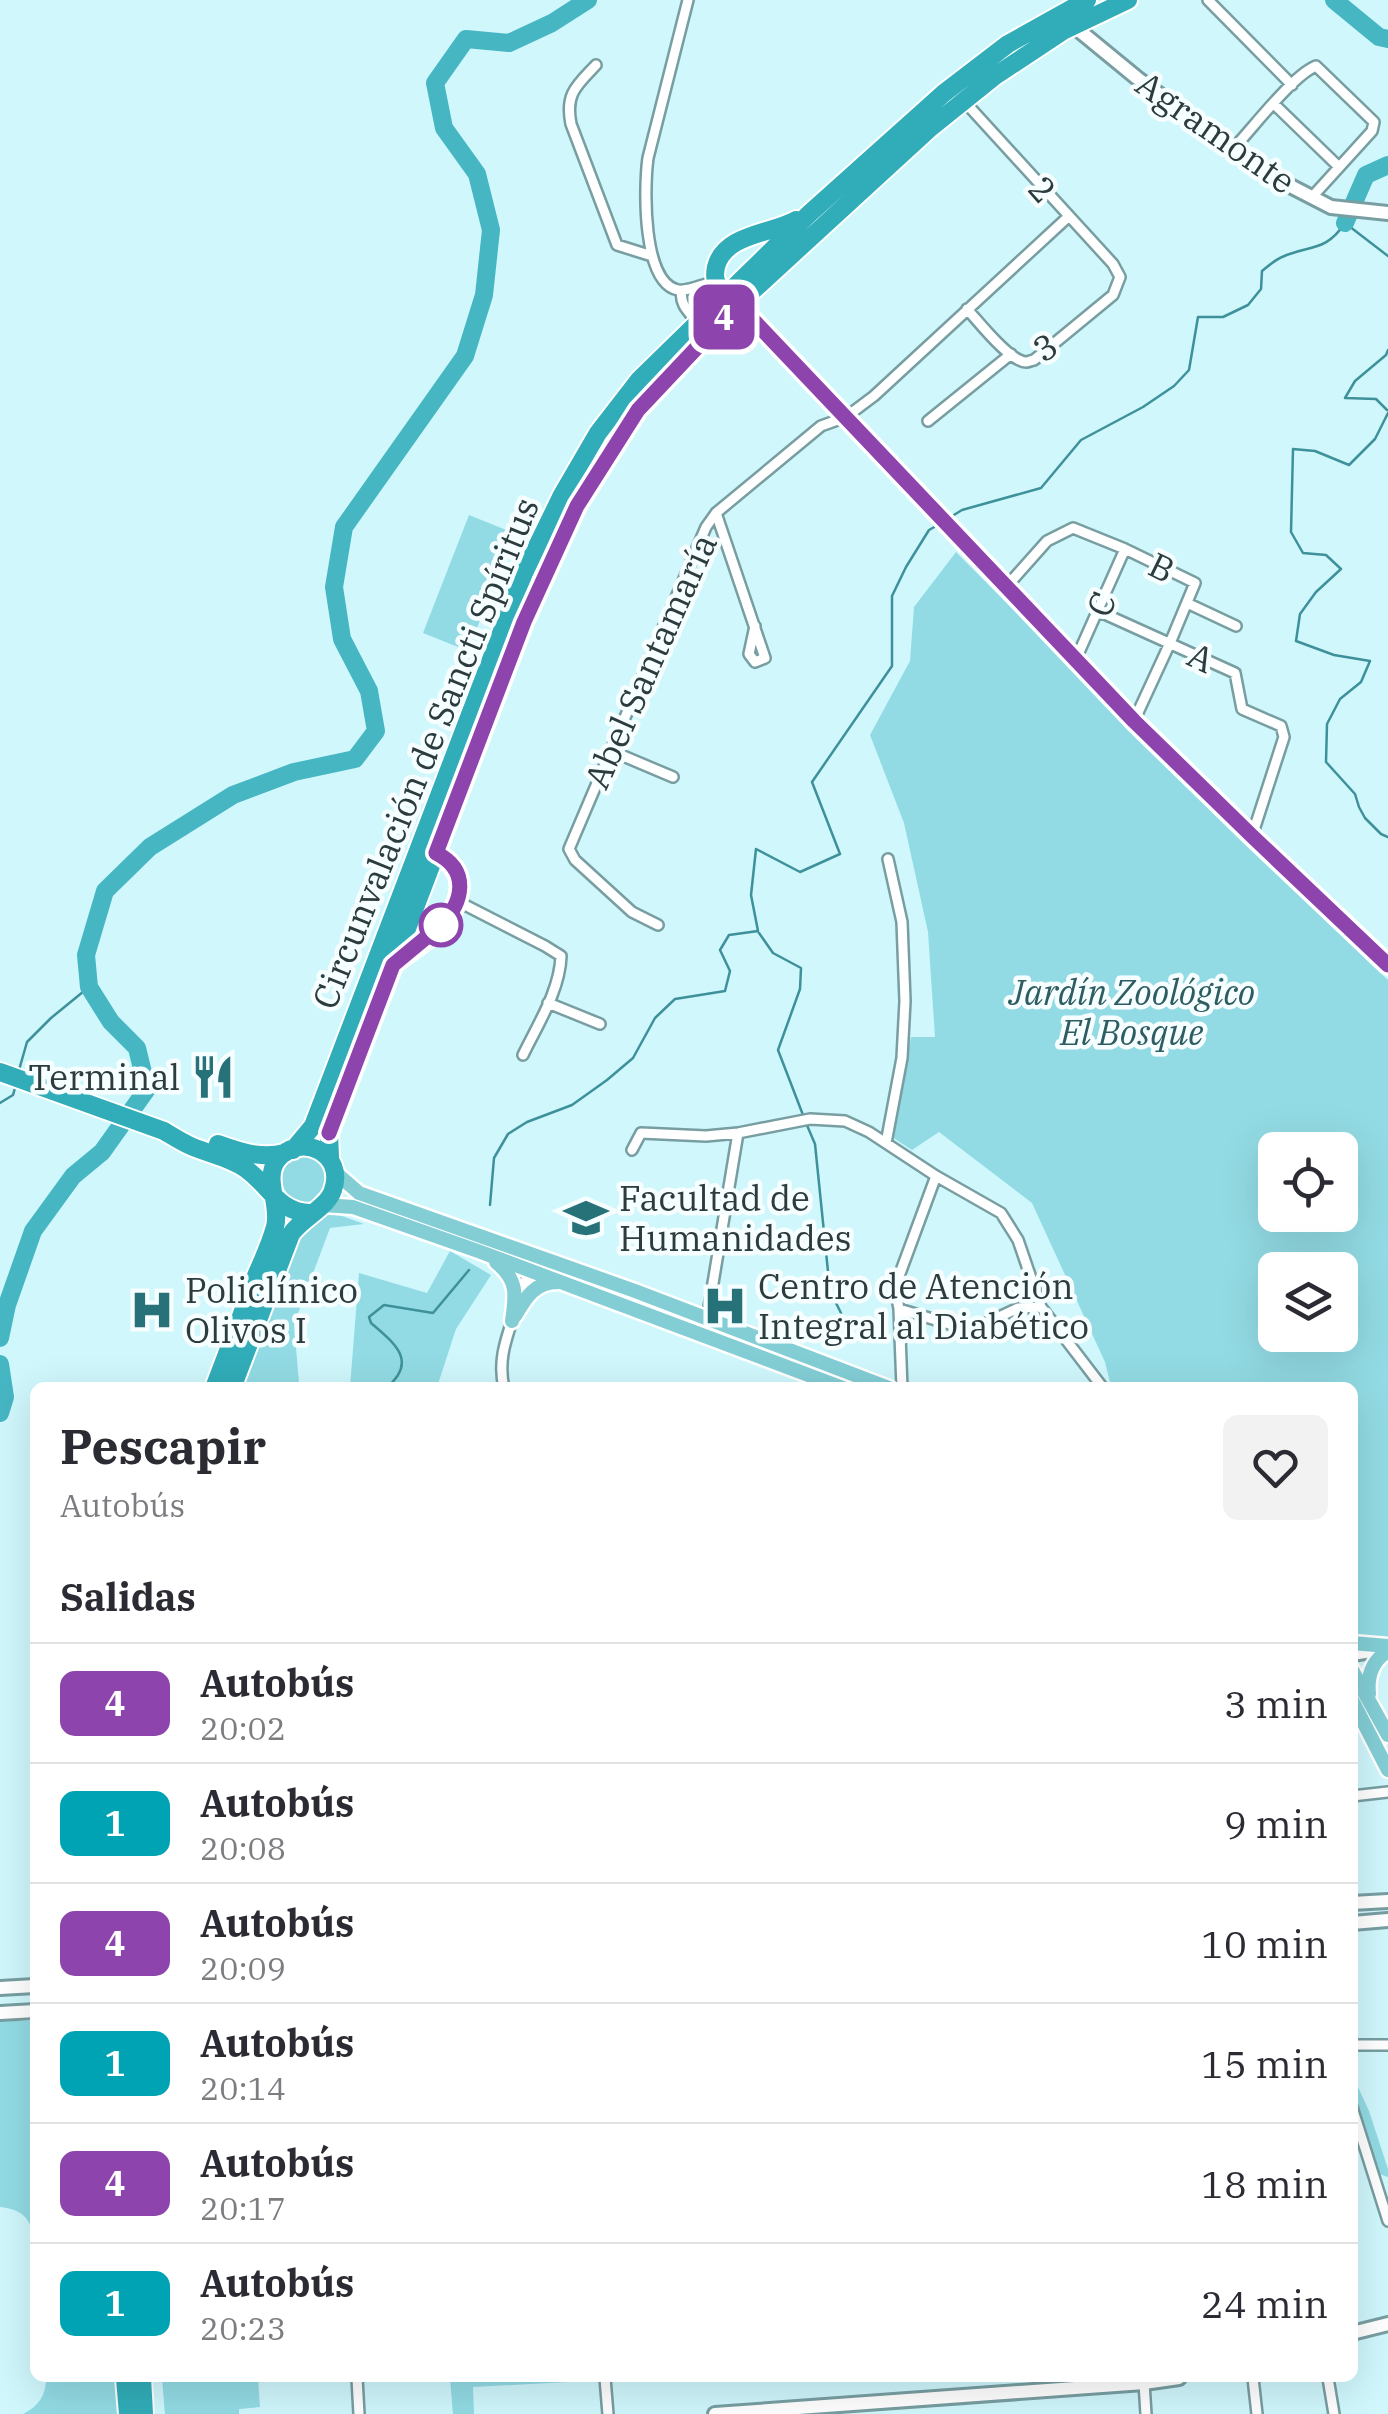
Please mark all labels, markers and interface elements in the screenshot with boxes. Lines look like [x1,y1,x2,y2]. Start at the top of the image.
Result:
street label: Agramonte [1127,60,1305,204]
street label: 2 [1019,166,1067,212]
line badge: 4 [692,284,756,350]
text: 4 [713,294,735,340]
street label: 3 [1024,322,1066,372]
street label: Circunvalación de Sancti Spíritus [301,491,549,1015]
street label: Abel Santamaría [573,526,727,796]
street label: B [1141,541,1183,593]
street label: C [1075,585,1127,623]
street label: A [1180,631,1222,683]
unlabelled marker [420,904,462,946]
park label: Jardín Zoológico El Bosque [1008,969,1255,1055]
restaurant icon: Terminal [189,1053,237,1101]
place label: Terminal [28,1054,180,1100]
map controls [1258,1132,1358,1352]
button: locate [1258,1132,1358,1232]
place label: Facultad de Humanidades [619,1175,852,1261]
school or university icon: Facultad de Humanidades [562,1194,610,1242]
button: layers [1258,1252,1358,1352]
place label: Centro de Atención Integral al Diabético [758,1263,1089,1349]
place label: Policlínico Olivos I [185,1267,358,1353]
hospital icon: Centro de Atención Integral al Diabético [701,1282,749,1330]
hospital icon: Policlínico Olivos I [128,1286,176,1334]
text: Pescapir [60,1415,266,1477]
button: heart [1223,1415,1328,1520]
text: Autobús [60,1484,185,1526]
text: Salidas [60,1572,196,1621]
text: Autobús [200,1658,354,1707]
text: 3 min [1224,1679,1328,1728]
text: 4 [104,1680,126,1726]
text: 20:02 [200,1707,286,1749]
text: Autobús [200,1778,354,1827]
text: 9 min [1224,1799,1328,1848]
text: 1 [104,1800,126,1846]
text: 20:08 [200,1827,286,1869]
text: Autobús [200,1898,354,1947]
text: 10 min [1201,1919,1328,1968]
text: 4 [104,1920,126,1966]
text: 20:09 [200,1947,286,1989]
text: Autobús [200,2018,354,2067]
text: 15 min [1201,2039,1328,2088]
text: 1 [104,2040,126,2086]
text: 20:14 [200,2067,286,2109]
text: Autobús [200,2138,354,2187]
text: 18 min [1201,2159,1328,2208]
text: 4 [104,2160,126,2206]
text: 20:17 [200,2187,286,2229]
text: Autobús [200,2258,354,2307]
text: 24 min [1201,2279,1328,2328]
text: 1 [104,2280,126,2326]
text: 20:23 [200,2307,286,2349]

